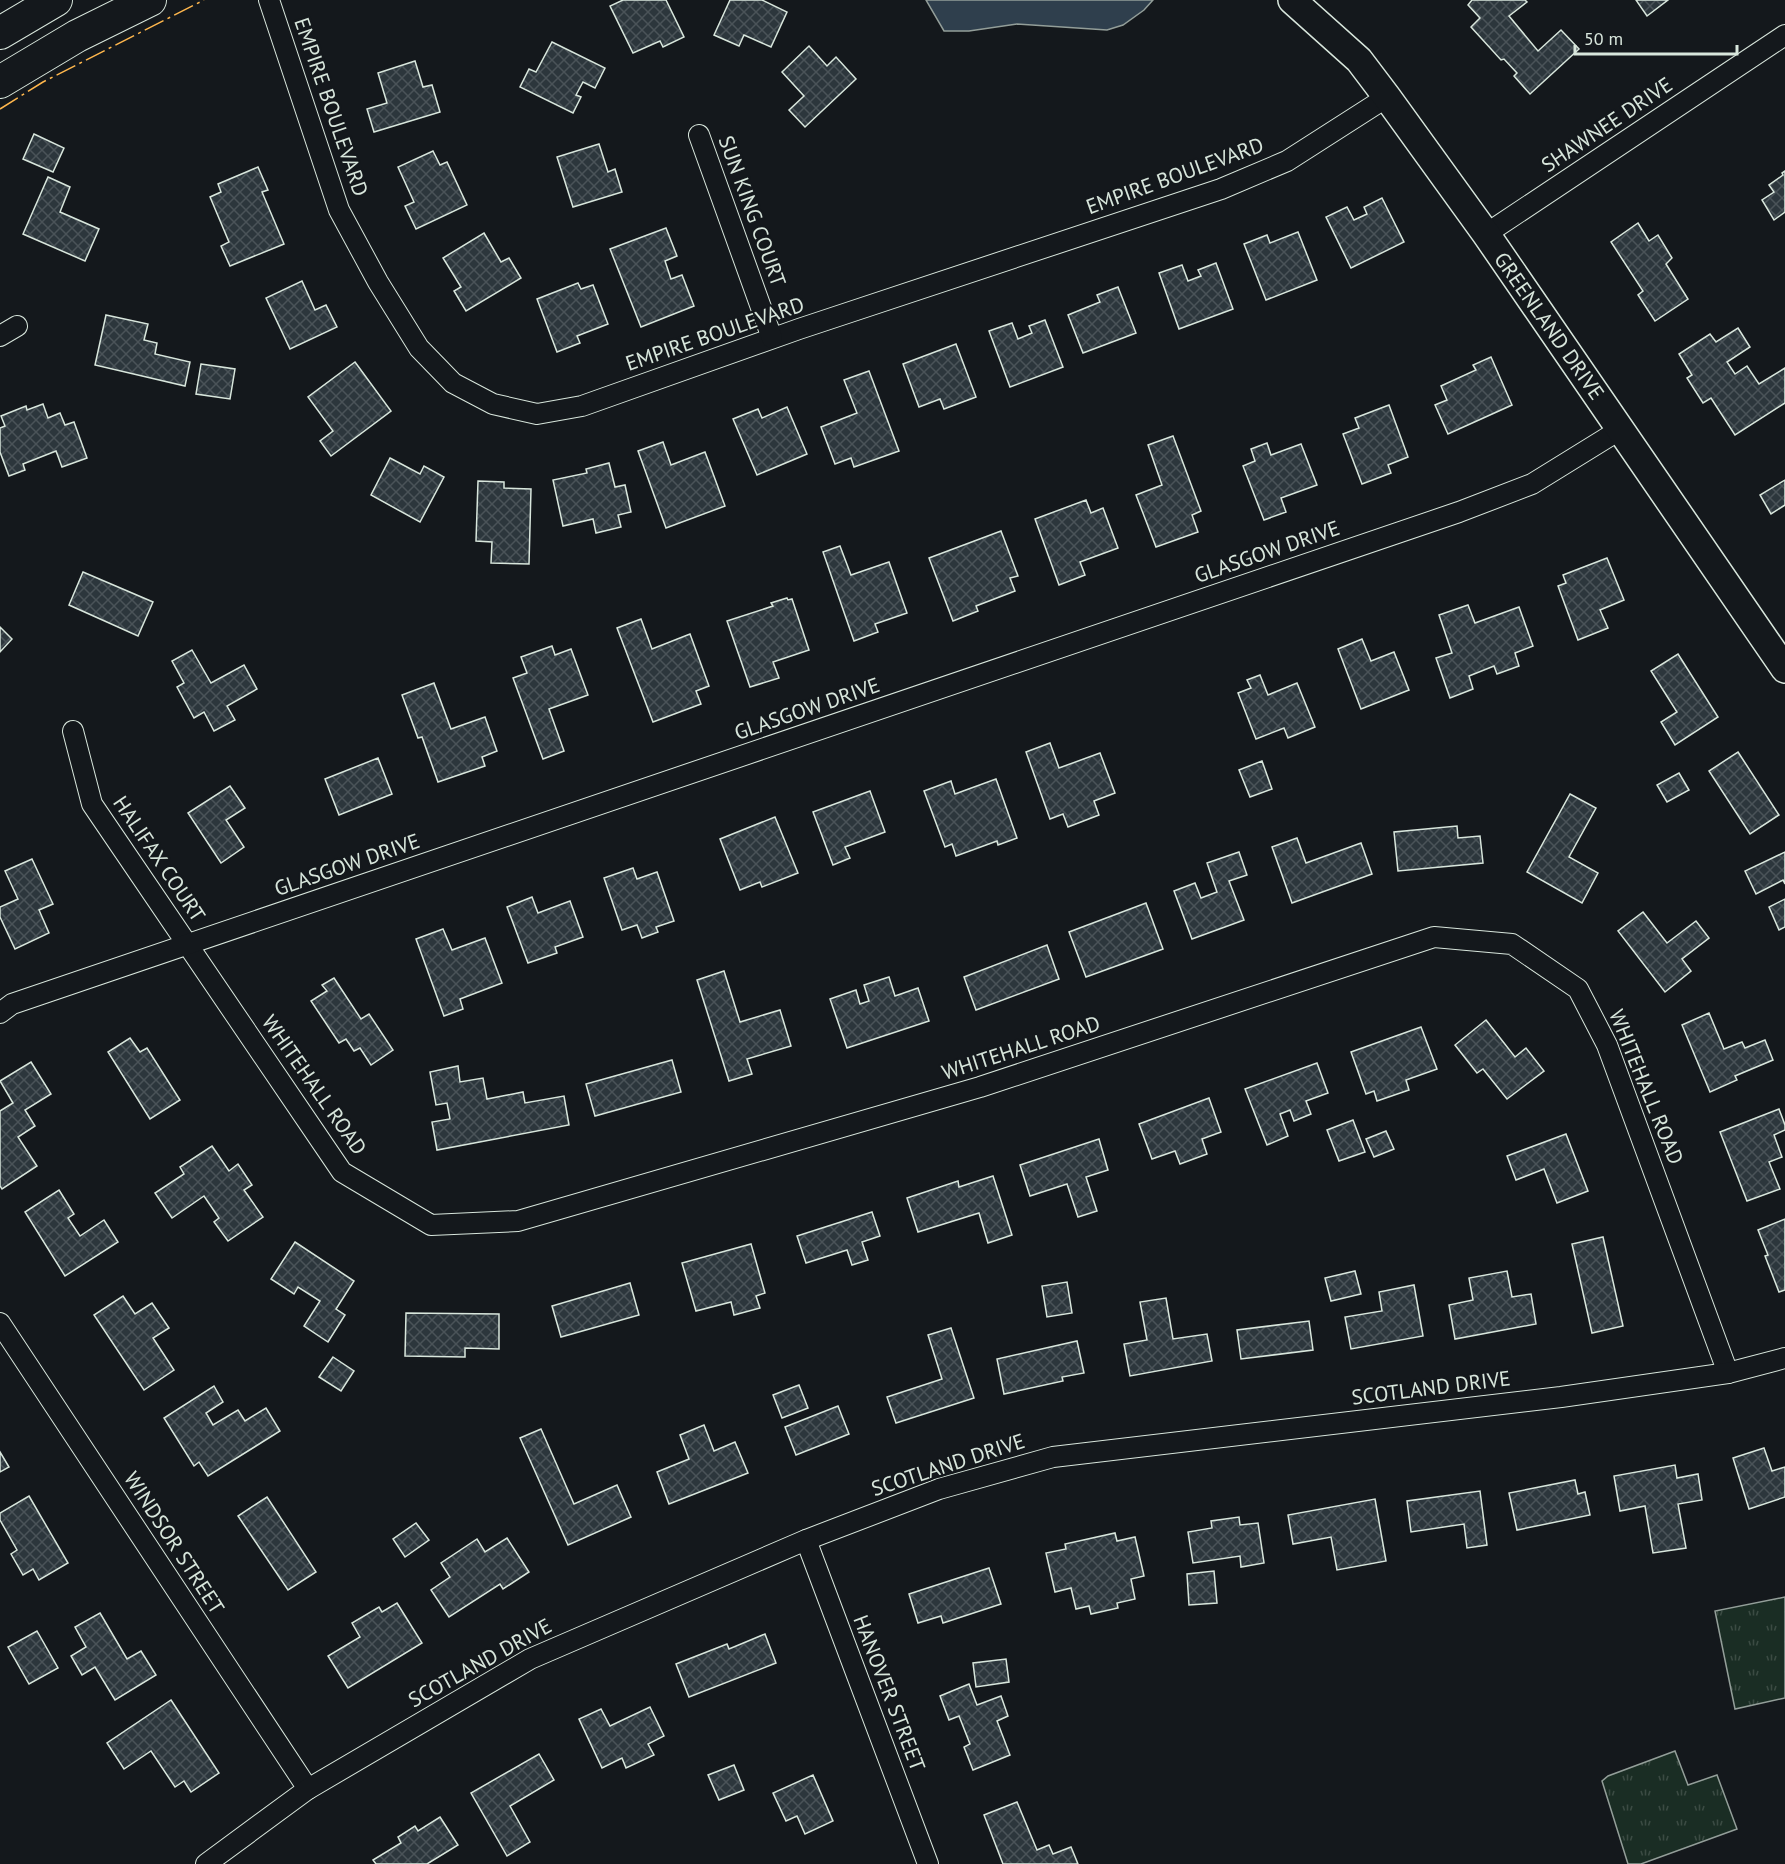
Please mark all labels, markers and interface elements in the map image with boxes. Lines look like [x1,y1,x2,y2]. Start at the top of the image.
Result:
street label: EMPIRE BOULEVARD [288,14,375,200]
scale bar [1575,18,1737,56]
text: 50 m [1584,27,1623,50]
street label: SHAWNEE DRIVE [1536,71,1677,178]
street label: EMPIRE BOULEVARD [1082,131,1267,220]
street label: SUN KING COURT [713,132,792,290]
street label: GREENLAND DRIVE [1488,247,1610,405]
street label: EMPIRE BOULEVARD [622,290,808,377]
street label: GLASGOW DRIVE [1191,514,1343,589]
street label: GLASGOW DRIVE [731,671,883,746]
street label: HALIFAX COURT [107,791,212,927]
street label: GLASGOW DRIVE [271,827,423,902]
street label: WHITEHALL ROAD [1603,1005,1690,1168]
street label: WHITEHALL ROAD [256,1009,373,1160]
street label: WHITEHALL ROAD [938,1009,1103,1086]
street label: SCOTLAND DRIVE [1350,1364,1512,1411]
street label: SCOTLAND DRIVE [868,1427,1028,1502]
street label: WINDSOR STREET [118,1466,231,1619]
street label: HANOVER STREET [847,1611,932,1775]
street label: SCOTLAND DRIVE [403,1612,556,1713]

